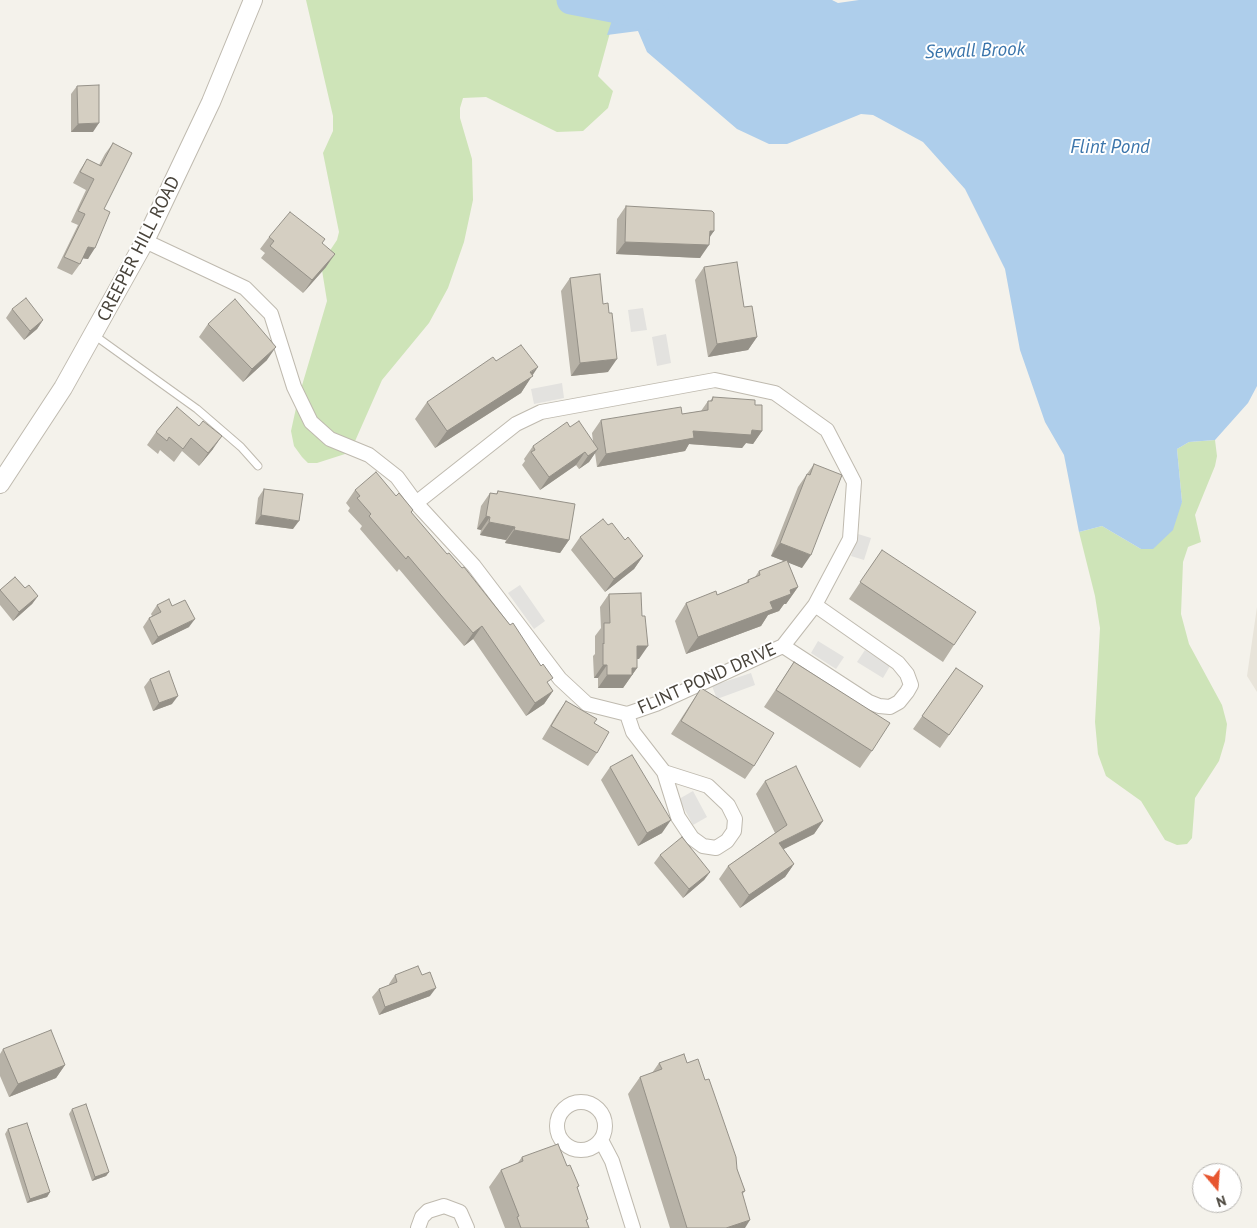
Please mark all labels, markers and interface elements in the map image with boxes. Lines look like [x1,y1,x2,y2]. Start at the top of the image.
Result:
water label: Sewall Brook [925,38,1025,64]
water label: Flint Pond [1070,137,1150,159]
street label: CREEPER HILL ROAD [93,173,185,325]
street label: FLINT POND DRIVE [634,639,780,719]
north arrow [1192,1163,1242,1213]
text: N [1214,1191,1228,1211]

